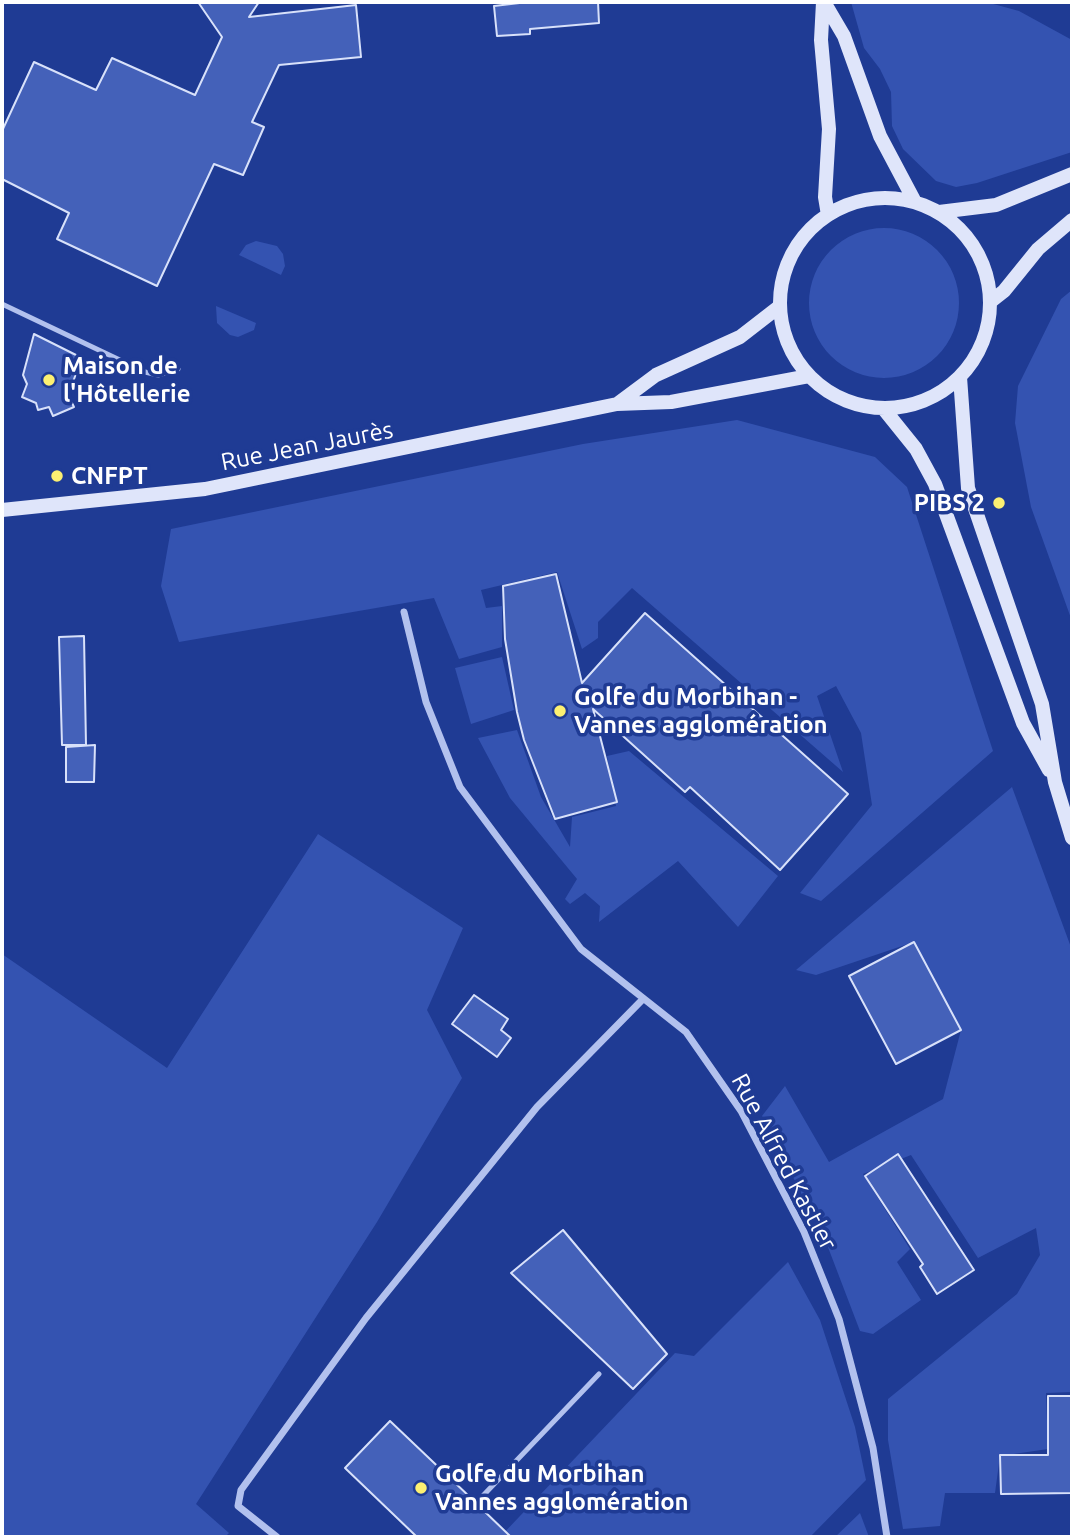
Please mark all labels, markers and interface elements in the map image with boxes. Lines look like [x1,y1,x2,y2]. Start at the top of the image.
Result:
place label: Maison de l'Hôtellerie [63,352,191,408]
marker: Maison de l'Hôtellerie [41,372,57,388]
street label: Rue Jean Jaurès [219,415,395,477]
place label: CNFPT [71,462,148,490]
marker: CNFPT [49,468,65,484]
place label: PIBS 2 [914,489,985,517]
marker: PIBS 2 [991,495,1007,511]
place label: Golfe du Morbihan - Vannes agglomération [574,683,828,739]
marker: Golfe du Morbihan - Vannes agglomération [552,703,568,719]
street label: Rue Alfred Kastler [725,1069,843,1255]
place label: Golfe du Morbihan Vannes agglomération [435,1460,689,1516]
marker: Golfe du Morbihan Vannes agglomération [413,1480,429,1496]

